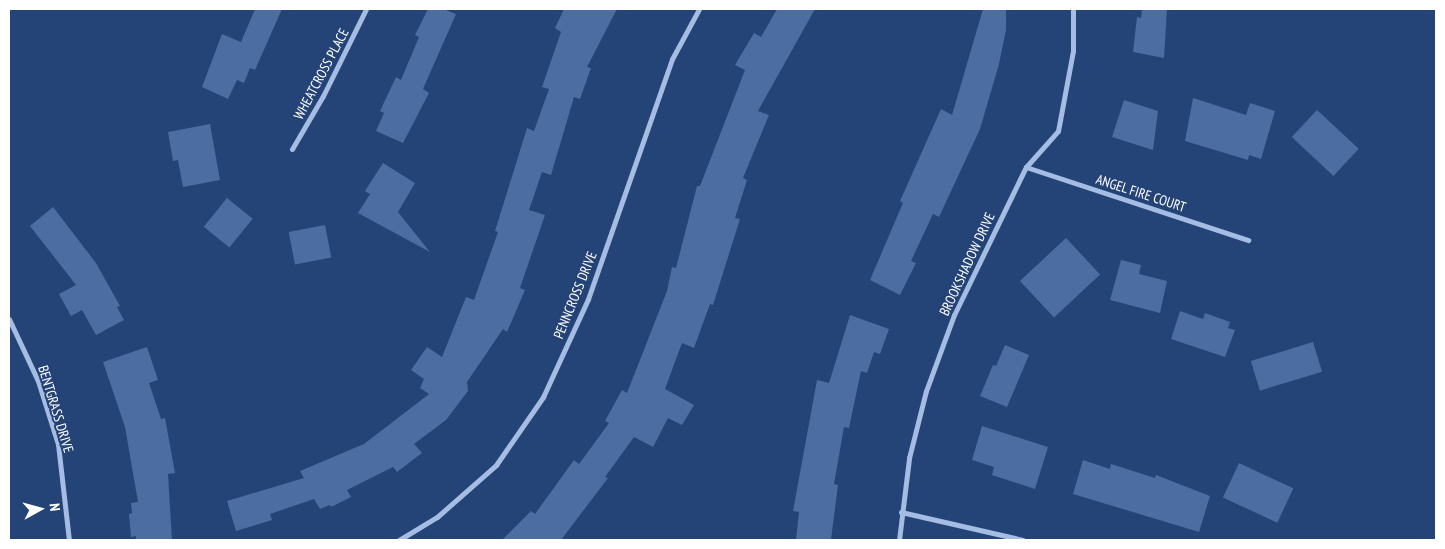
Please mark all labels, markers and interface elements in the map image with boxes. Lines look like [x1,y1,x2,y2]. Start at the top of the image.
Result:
street label: WHEATCROSS PLACE [290,26,352,122]
street label: ANGEL FIRE COURT [1094,170,1188,216]
street label: BROOKSHADOW DRIVE [936,210,998,318]
street label: PENNCROSS DRIVE [550,249,600,341]
street label: BENTGRASS DRIVE [35,363,77,455]
north arrow [15,484,65,534]
text: N [45,502,64,512]

